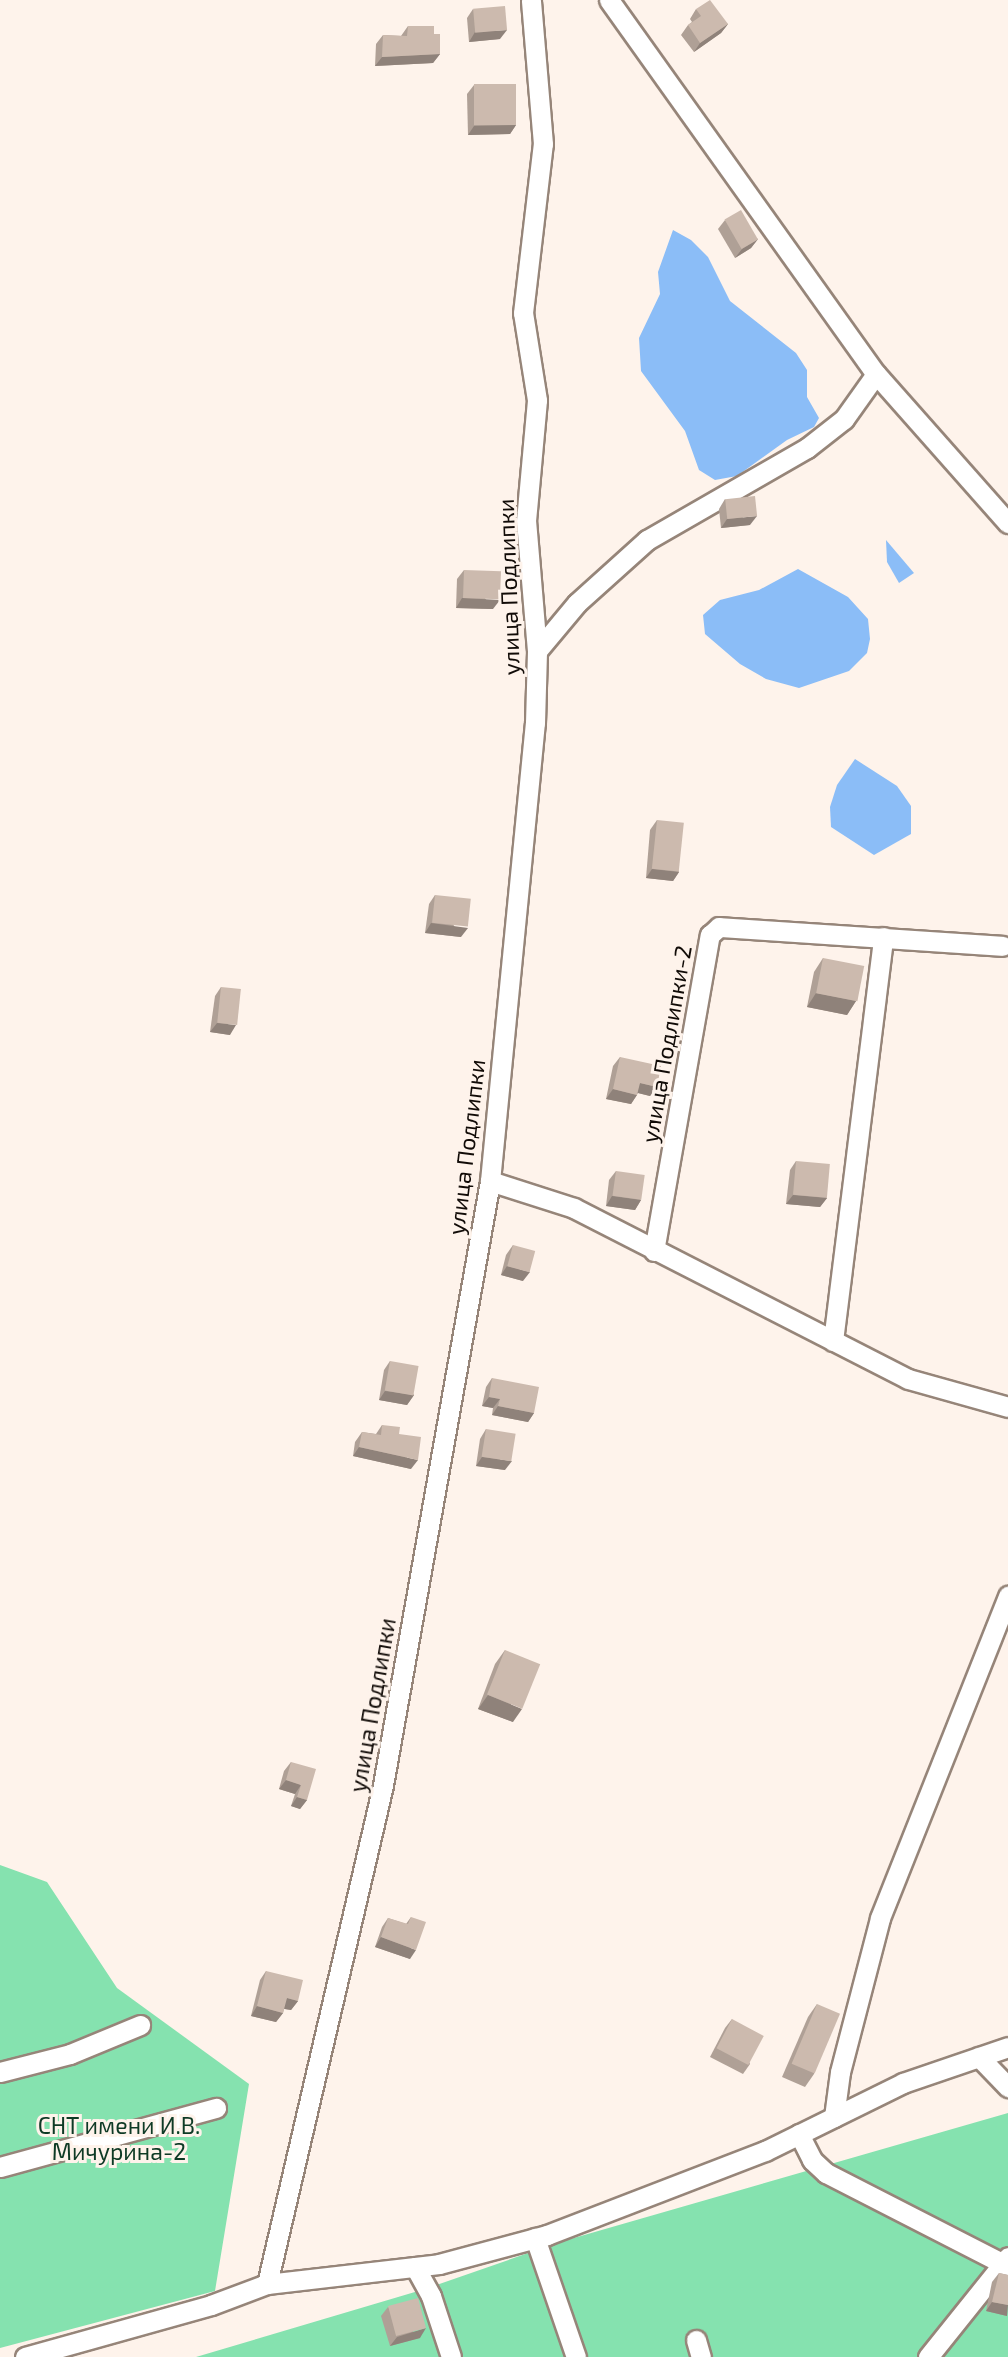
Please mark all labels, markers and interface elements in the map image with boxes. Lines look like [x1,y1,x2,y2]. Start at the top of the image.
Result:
street label: улица Подлипки [491,498,525,676]
street label: улица Подлипки-2 [635,943,697,1145]
street label: улица Подлипки [442,1058,490,1236]
street label: улица Подлипки [343,1616,401,1794]
park label: СНТ имени И.В. Мичурина-2 [38,2111,200,2165]

